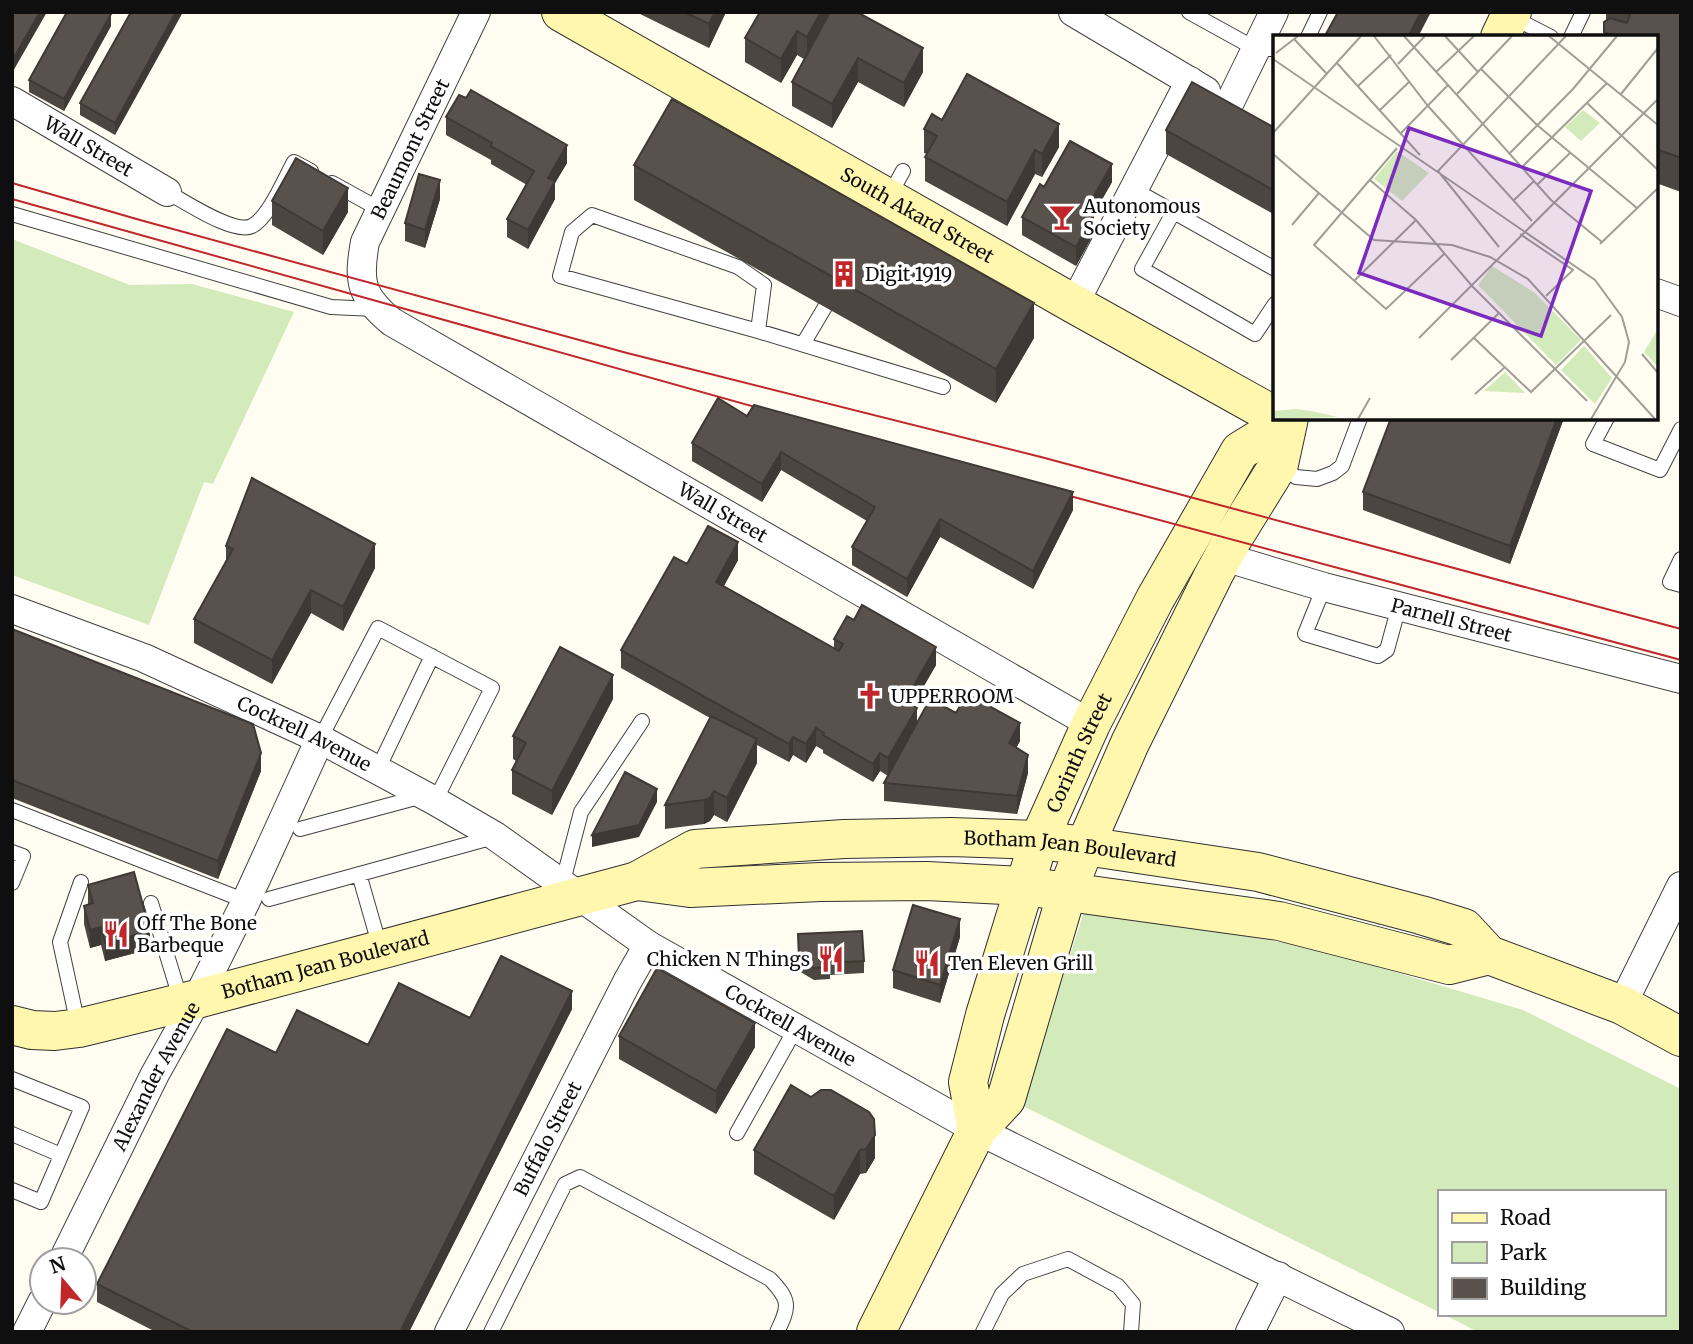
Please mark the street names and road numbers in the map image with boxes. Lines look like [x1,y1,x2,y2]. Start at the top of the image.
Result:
street label: Beaumont Street [366,74,455,223]
street label: Wall Street [39,110,138,182]
street label: South Akard Street [836,162,999,268]
street label: Wall Street [673,477,772,548]
street label: Parnell Street [1388,593,1515,647]
street label: Corinth Street [1041,688,1117,816]
street label: Cockrell Avenue [233,691,376,776]
street label: Botham Jean Boulevard [963,825,1178,872]
street label: Botham Jean Boulevard [219,925,432,1004]
street label: Cockrell Avenue [721,979,860,1071]
street label: Alexander Avenue [107,997,205,1156]
street label: Buffalo Street [508,1077,587,1200]

